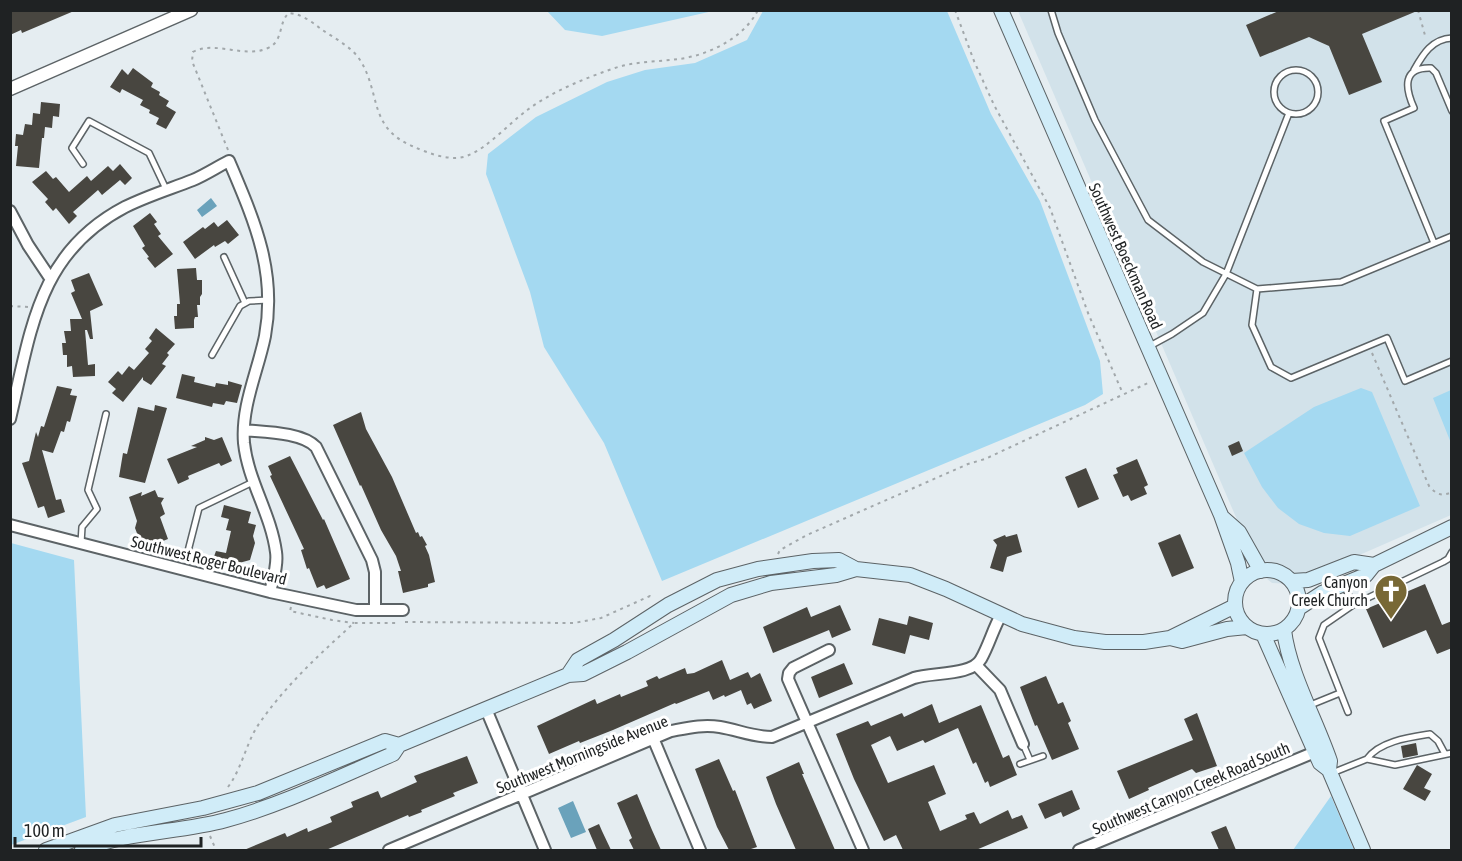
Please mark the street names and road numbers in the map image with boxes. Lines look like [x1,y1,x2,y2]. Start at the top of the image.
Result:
street label: Southwest Boeckman Road [1086,180,1166,332]
street label: Southwest Roger Boulevard [129,532,289,589]
street label: Southwest Morningside Avenue [494,711,671,798]
street label: Southwest Canyon Creek Road South [1090,738,1293,839]

